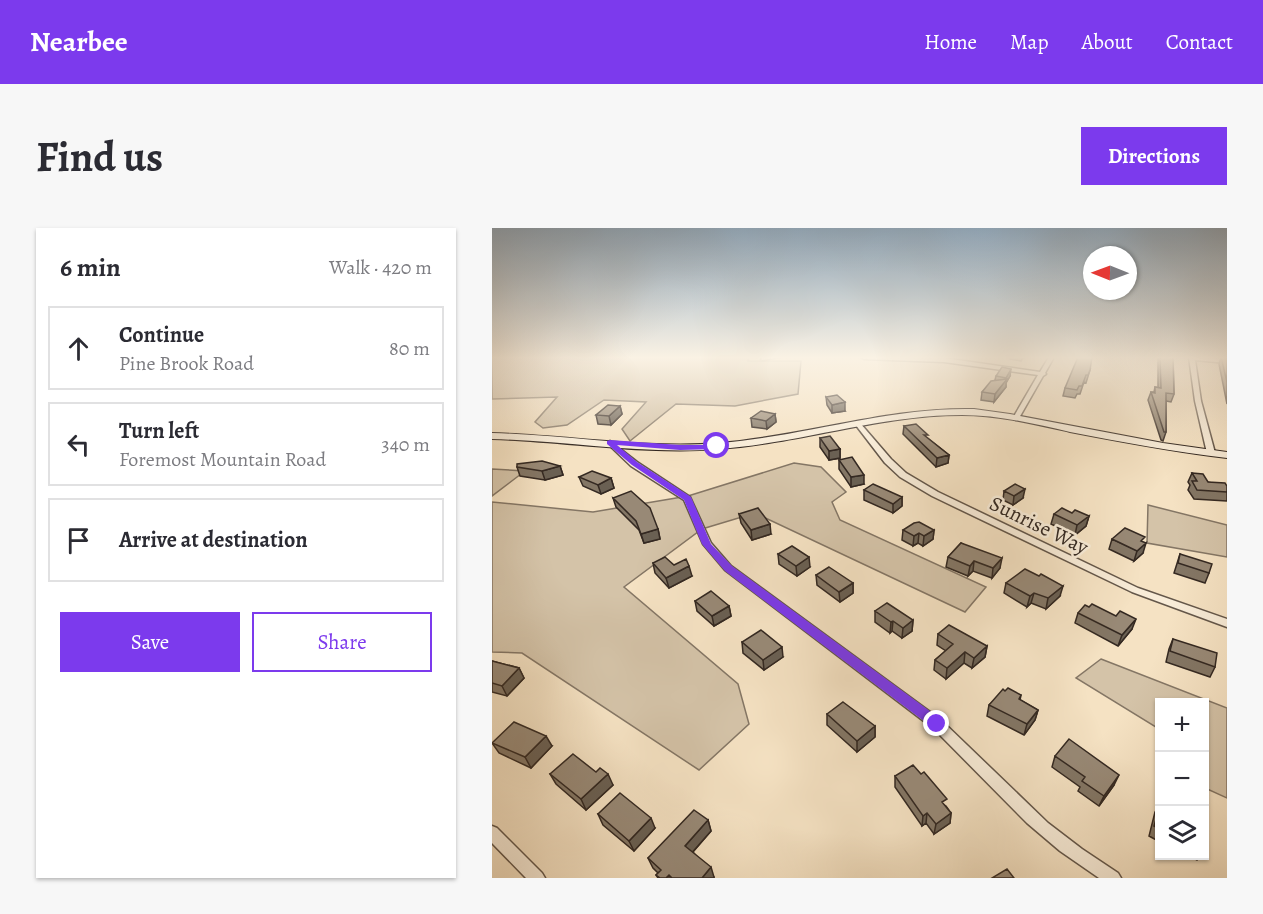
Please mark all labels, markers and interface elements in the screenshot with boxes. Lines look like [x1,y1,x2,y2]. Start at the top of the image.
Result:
text: Nearbee [30,23,128,61]
text: Home [924,28,977,56]
text: Map [1010,28,1048,56]
text: About [1081,28,1133,56]
text: Contact [1166,28,1233,56]
button: Directions [1081,127,1227,185]
text: Find us [36,128,163,185]
north arrow [1083,246,1137,300]
text: 6 min [60,250,121,285]
text: Walk · 420 m [329,254,432,281]
text: Continue [119,320,204,350]
icon: ahead [62,332,95,365]
text: 80 m [389,335,430,362]
text: Pine Brook Road [119,350,254,377]
text: Turn left [119,416,199,446]
icon: left [62,428,95,461]
text: 340 m [381,431,430,458]
route start [703,432,729,458]
text: Foremost Mountain Road [119,446,326,473]
street label: Sunrise Way [985,489,1094,561]
icon: arrive [62,524,95,557]
text: Arrive at destination [119,525,308,555]
button: Save [60,612,240,672]
button: Share [252,612,432,672]
map controls [1155,698,1209,860]
button: + [1155,698,1209,752]
route end [923,710,949,736]
button: − [1155,752,1209,806]
button: layers [1155,806,1209,860]

